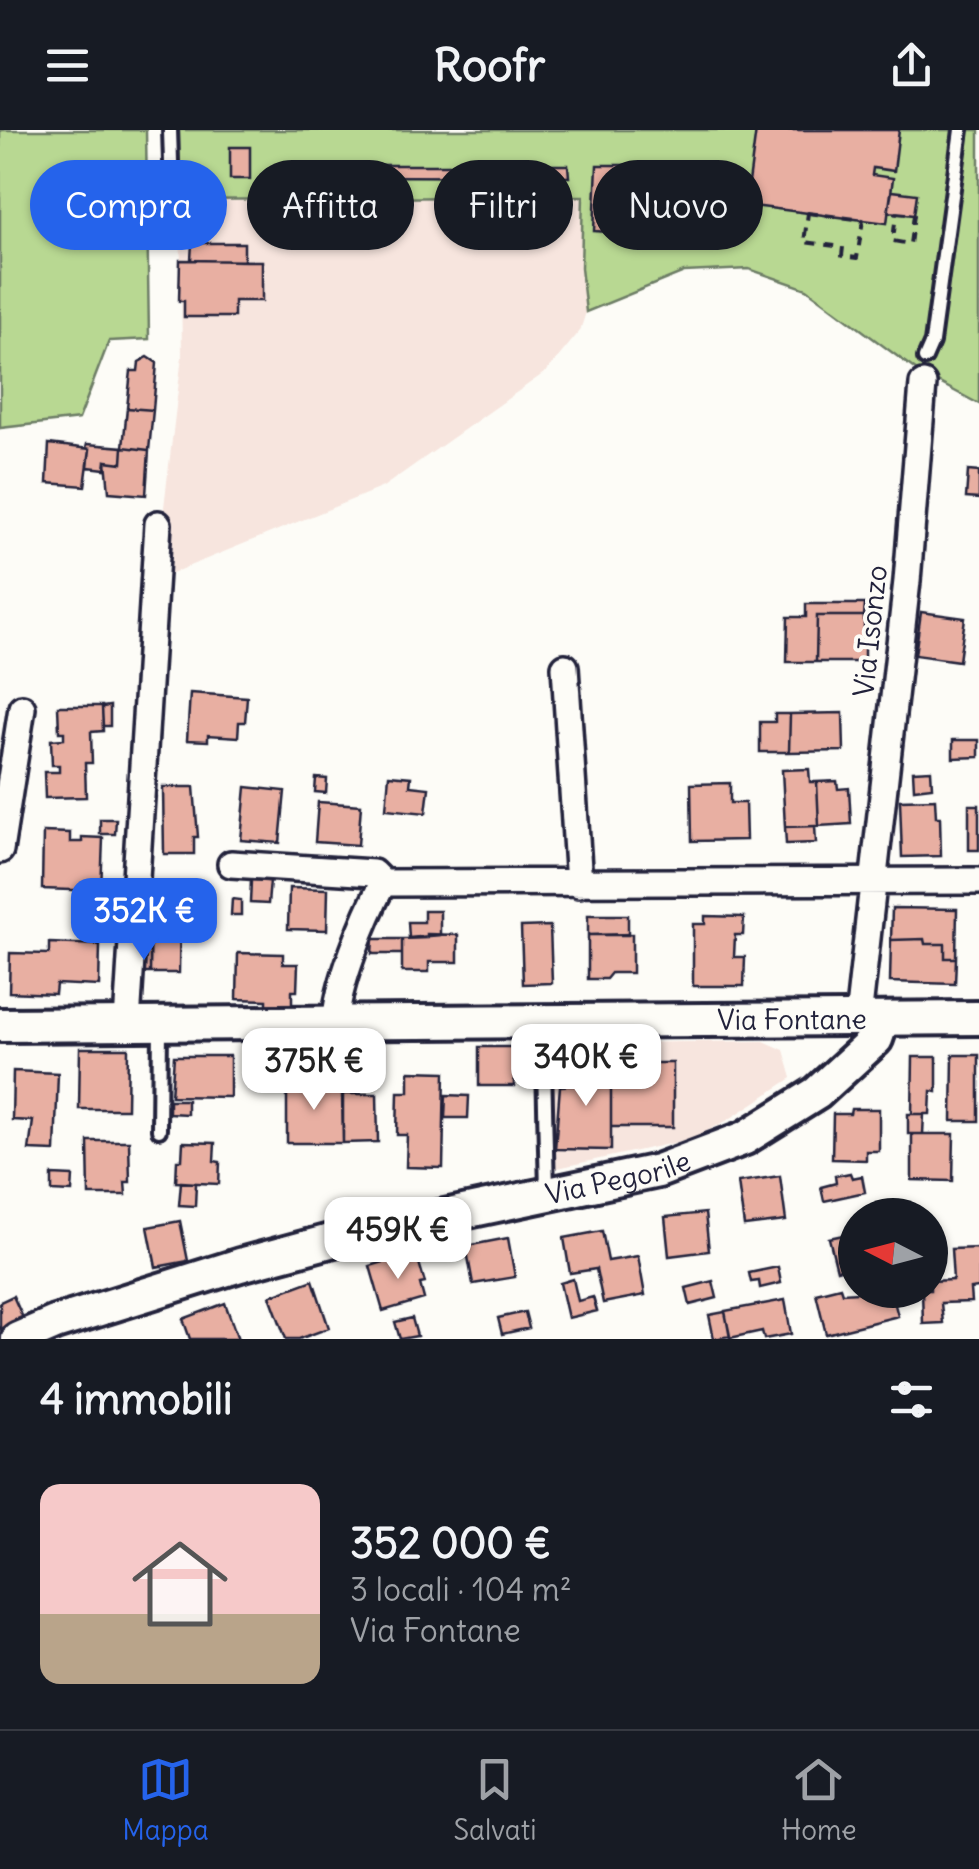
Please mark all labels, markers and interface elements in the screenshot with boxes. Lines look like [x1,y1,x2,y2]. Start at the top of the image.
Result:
text: Roofr [434,37,545,93]
icon: menu [40,38,95,93]
icon: share [884,38,939,93]
chip: Compra [30,160,227,250]
chip: Affitta [247,160,414,250]
chip: Filtri [434,160,573,250]
chip: Nuovo [593,160,763,250]
street label: Via Isonzo [845,563,895,699]
pin: 352K € [63,878,225,963]
text: 352K € [93,890,195,931]
street label: Via Fontane [717,1001,867,1038]
pin: 340K € [505,1024,667,1109]
pin: 375K € [233,1028,395,1113]
text: 340K € [533,1036,639,1077]
text: 375K € [264,1040,364,1081]
street label: Via Pegorile [542,1142,695,1212]
pin: 459K € [317,1197,479,1282]
north arrow [838,1198,948,1308]
map controls [838,1198,948,1308]
text: 459K € [346,1209,450,1250]
icon: filters [884,1372,939,1427]
text: 4 immobili [40,1373,232,1425]
text: 352 000 € [350,1517,551,1569]
icon: home [120,1524,240,1644]
text: 3 locali · 104 m² [350,1569,572,1610]
text: Via Fontane [350,1610,521,1651]
tab: Mappa [122,1752,209,1848]
tab: Salvati [453,1752,536,1848]
tab: Home [781,1752,857,1848]

